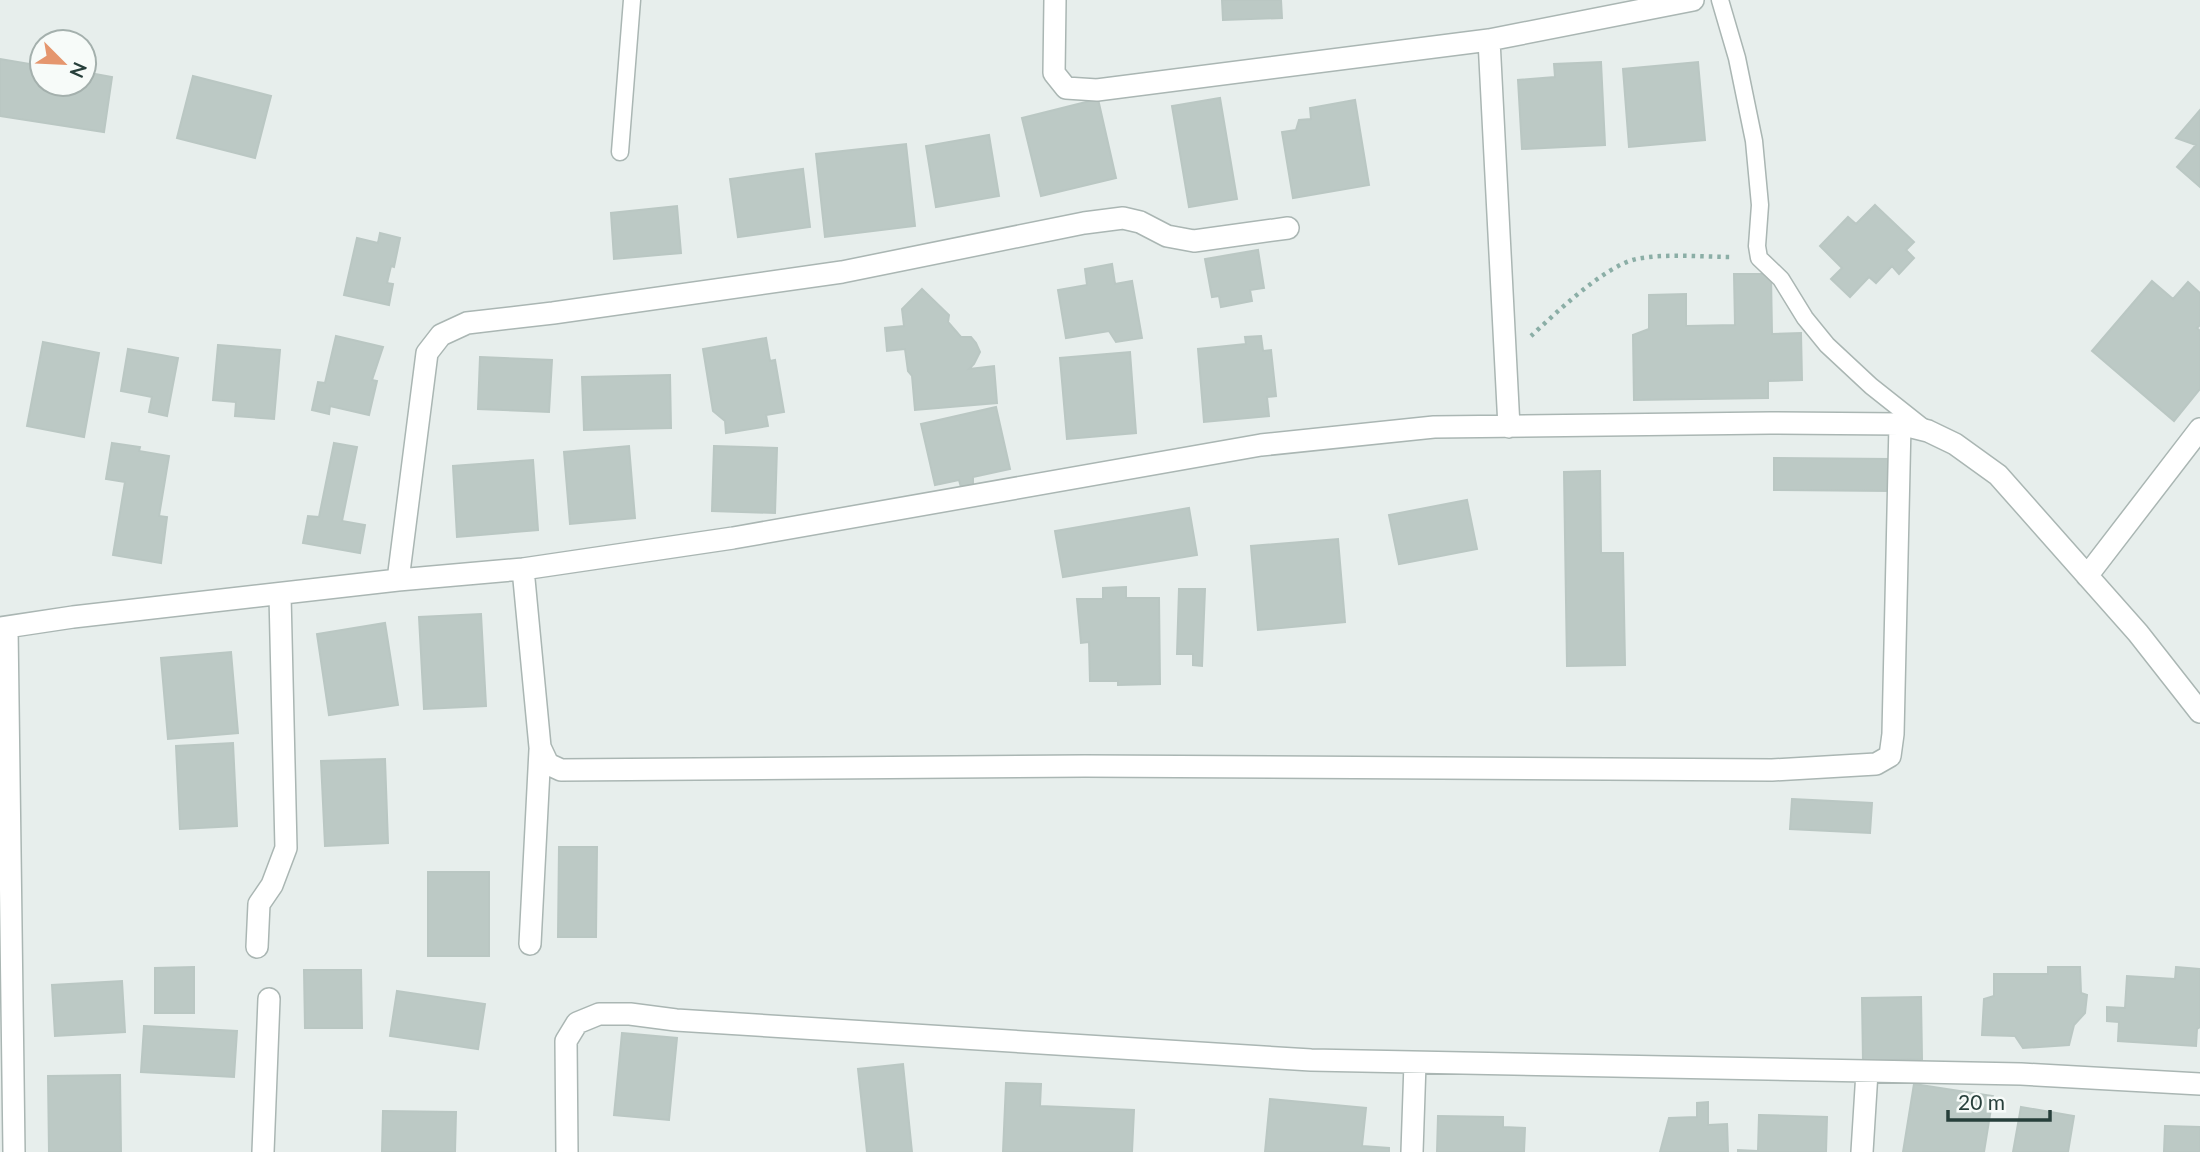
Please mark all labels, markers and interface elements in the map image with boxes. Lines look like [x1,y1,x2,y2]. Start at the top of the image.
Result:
north arrow [28,28,98,98]
text: N [66,59,92,81]
scale bar [1948,1078,2050,1122]
text: 20 m [1958,1089,2005,1114]

